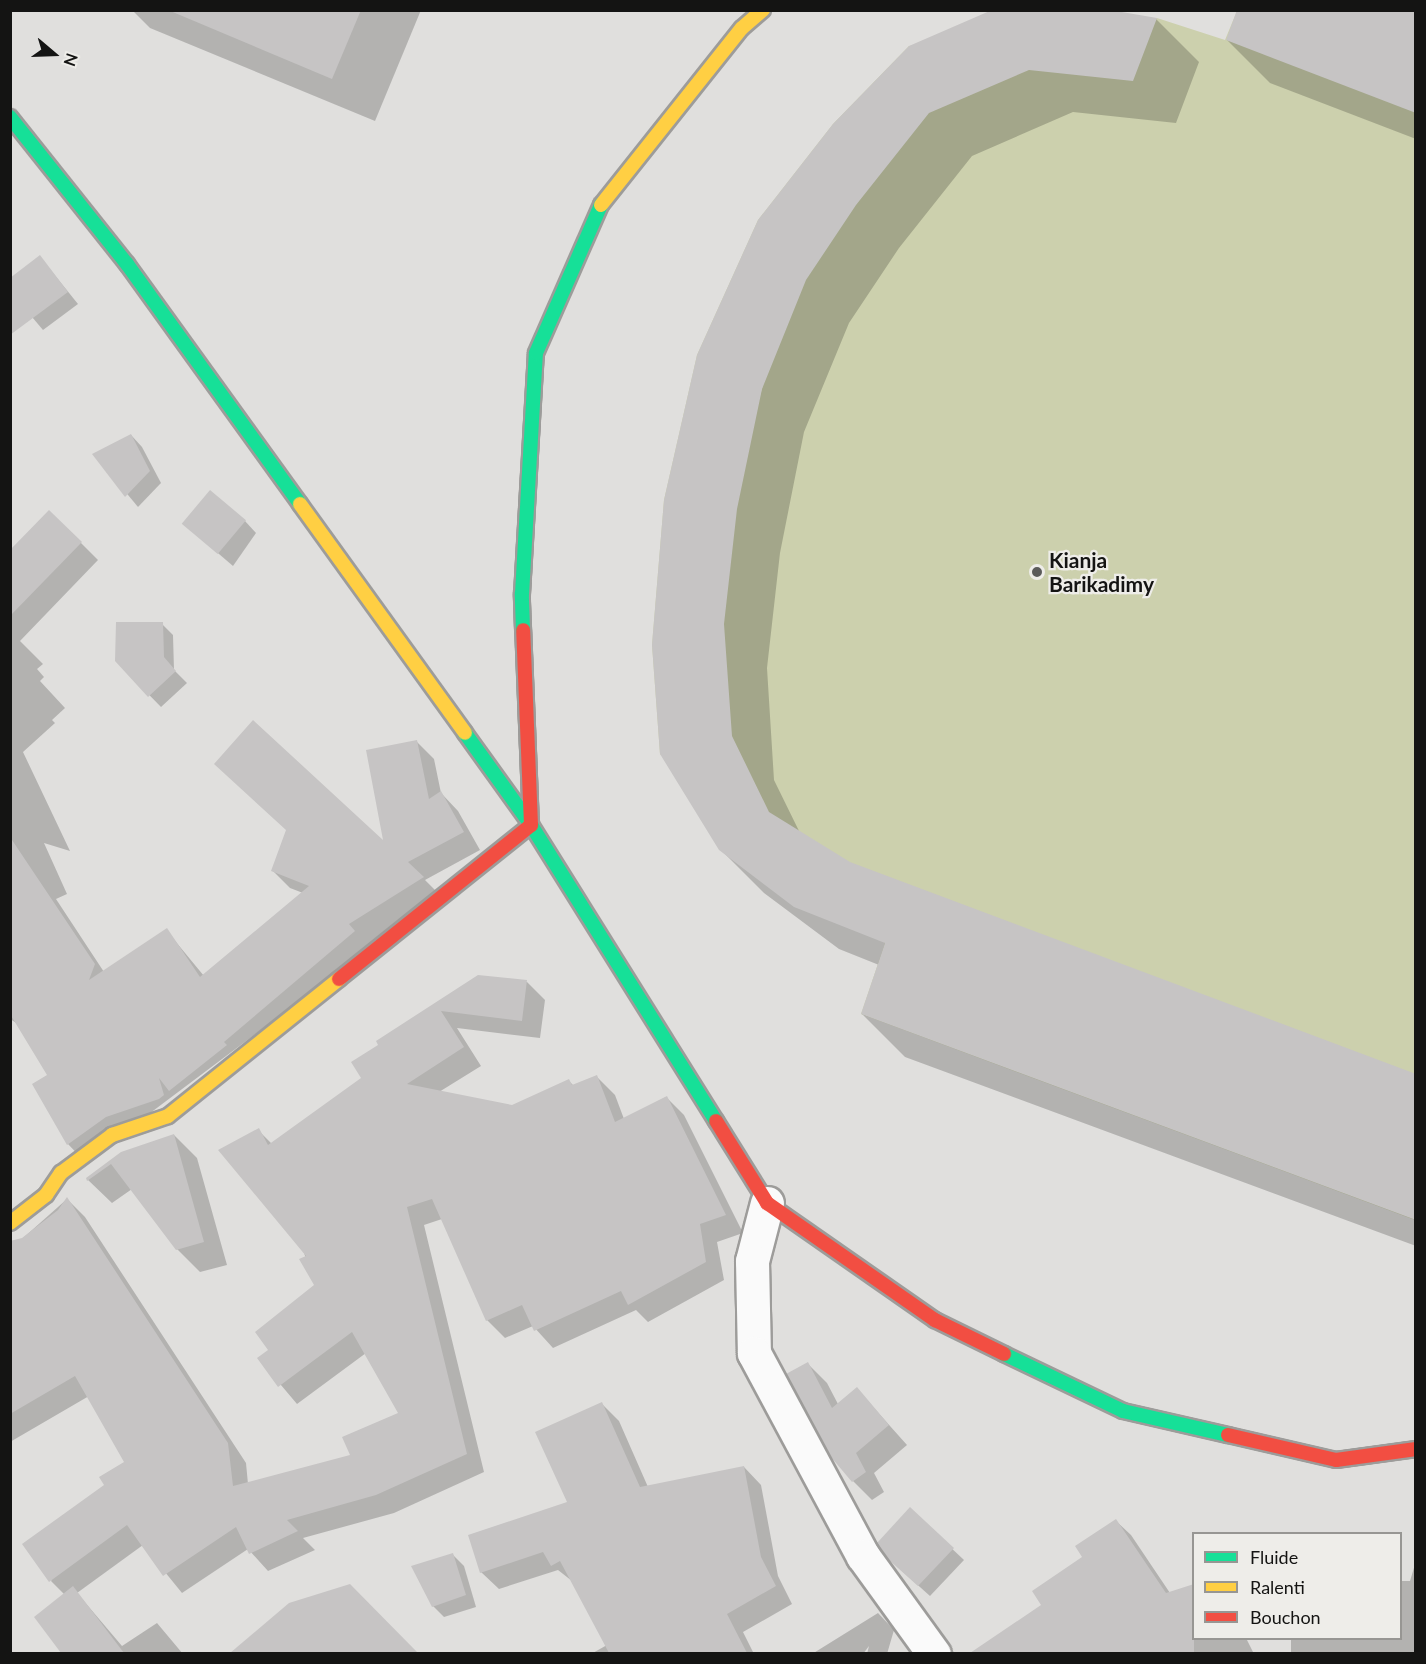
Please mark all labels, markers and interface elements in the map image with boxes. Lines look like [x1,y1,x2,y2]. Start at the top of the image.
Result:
north arrow [24,24,84,84]
text: N [61,51,82,69]
place label: Kianja Barikadimy [1049,547,1154,597]
marker: Kianja Barikadimy [1030,565,1044,579]
legend [1192,1532,1402,1640]
text: Fluide [1250,1546,1298,1568]
text: Ralenti [1250,1576,1305,1598]
text: Bouchon [1250,1606,1321,1628]

